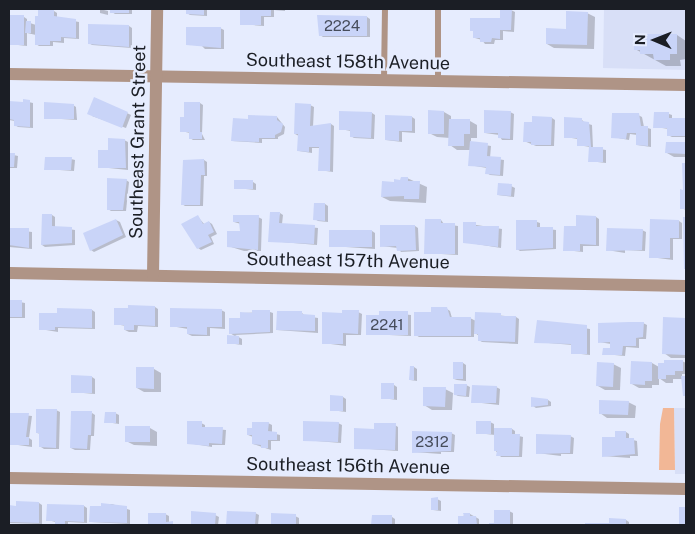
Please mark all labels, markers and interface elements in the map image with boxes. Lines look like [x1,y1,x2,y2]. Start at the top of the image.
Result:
north arrow [630,15,680,65]
house number: 2224 [324,17,360,35]
text: N [632,34,648,45]
street label: Southeast Grant Street [126,45,150,239]
street label: Southeast 158th Avenue [246,49,450,75]
street label: Southeast 157th Avenue [246,248,450,274]
house number: 2241 [370,316,404,334]
house number: 2312 [415,433,449,451]
street label: Southeast 156th Avenue [246,453,450,479]

